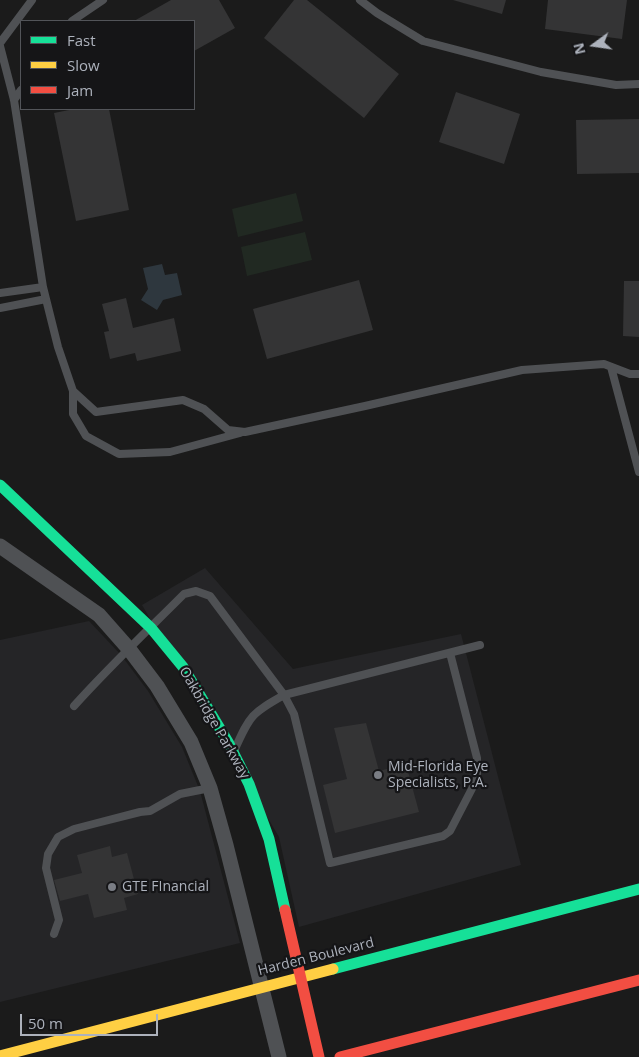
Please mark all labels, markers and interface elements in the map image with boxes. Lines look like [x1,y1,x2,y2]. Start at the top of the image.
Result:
legend [20,20,195,110]
north arrow [569,20,619,70]
text: Fast [67,30,96,50]
text: N [568,41,590,57]
text: Slow [67,55,100,75]
text: Jam [67,80,93,100]
street label: Oakbridge Parkway [175,664,253,782]
place label: Mid-Florida Eye Specialists, P.A. [388,759,488,792]
marker: Mid-Florida Eye Specialists, P.A. [372,769,384,781]
place label: GTE FInancial [122,879,209,895]
marker: GTE FInancial [106,881,118,893]
street label: Harden Boulevard [256,934,376,980]
scale bar [22,1004,160,1036]
text: 50 m [28,1013,63,1033]

